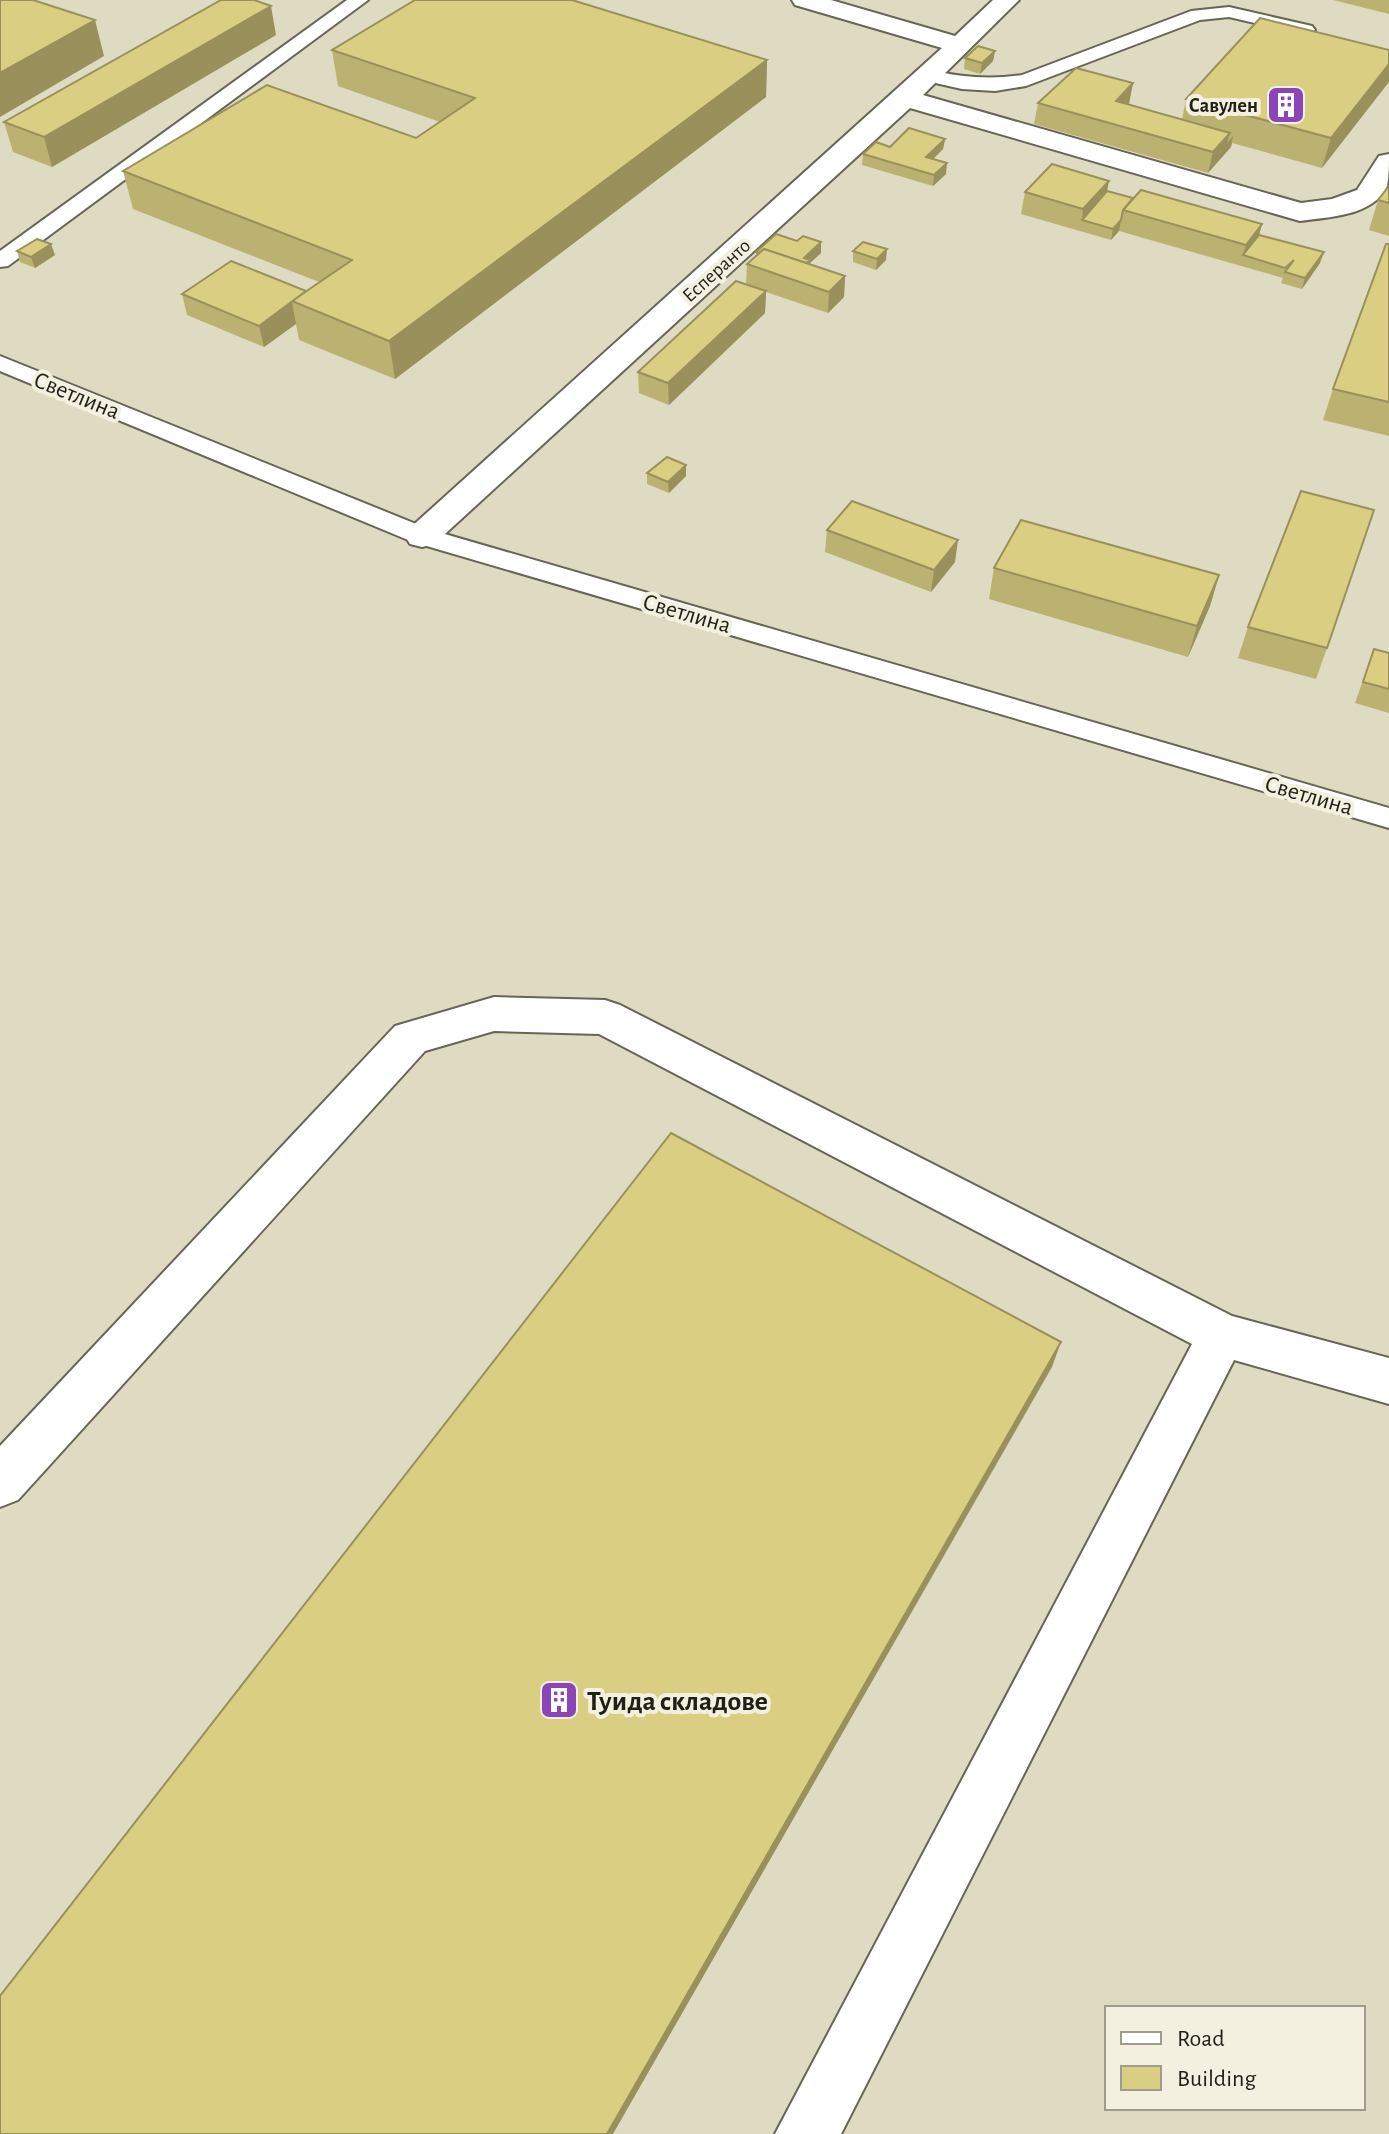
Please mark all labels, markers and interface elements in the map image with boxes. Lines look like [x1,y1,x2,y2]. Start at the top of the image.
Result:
building icon: Савулен [1265,84,1307,126]
place label: Савулен [1189,96,1258,116]
street label: Есперанто [679,235,754,306]
street label: Светлина [30,368,123,424]
street label: Светлина [640,590,734,638]
street label: Светлина [1262,772,1356,820]
building icon: Туида складове [538,1679,580,1721]
place label: Туида складове [587,1688,768,1716]
legend [1105,2006,1365,2110]
text: Road [1177,2027,1225,2051]
text: Building [1177,2067,1256,2091]

